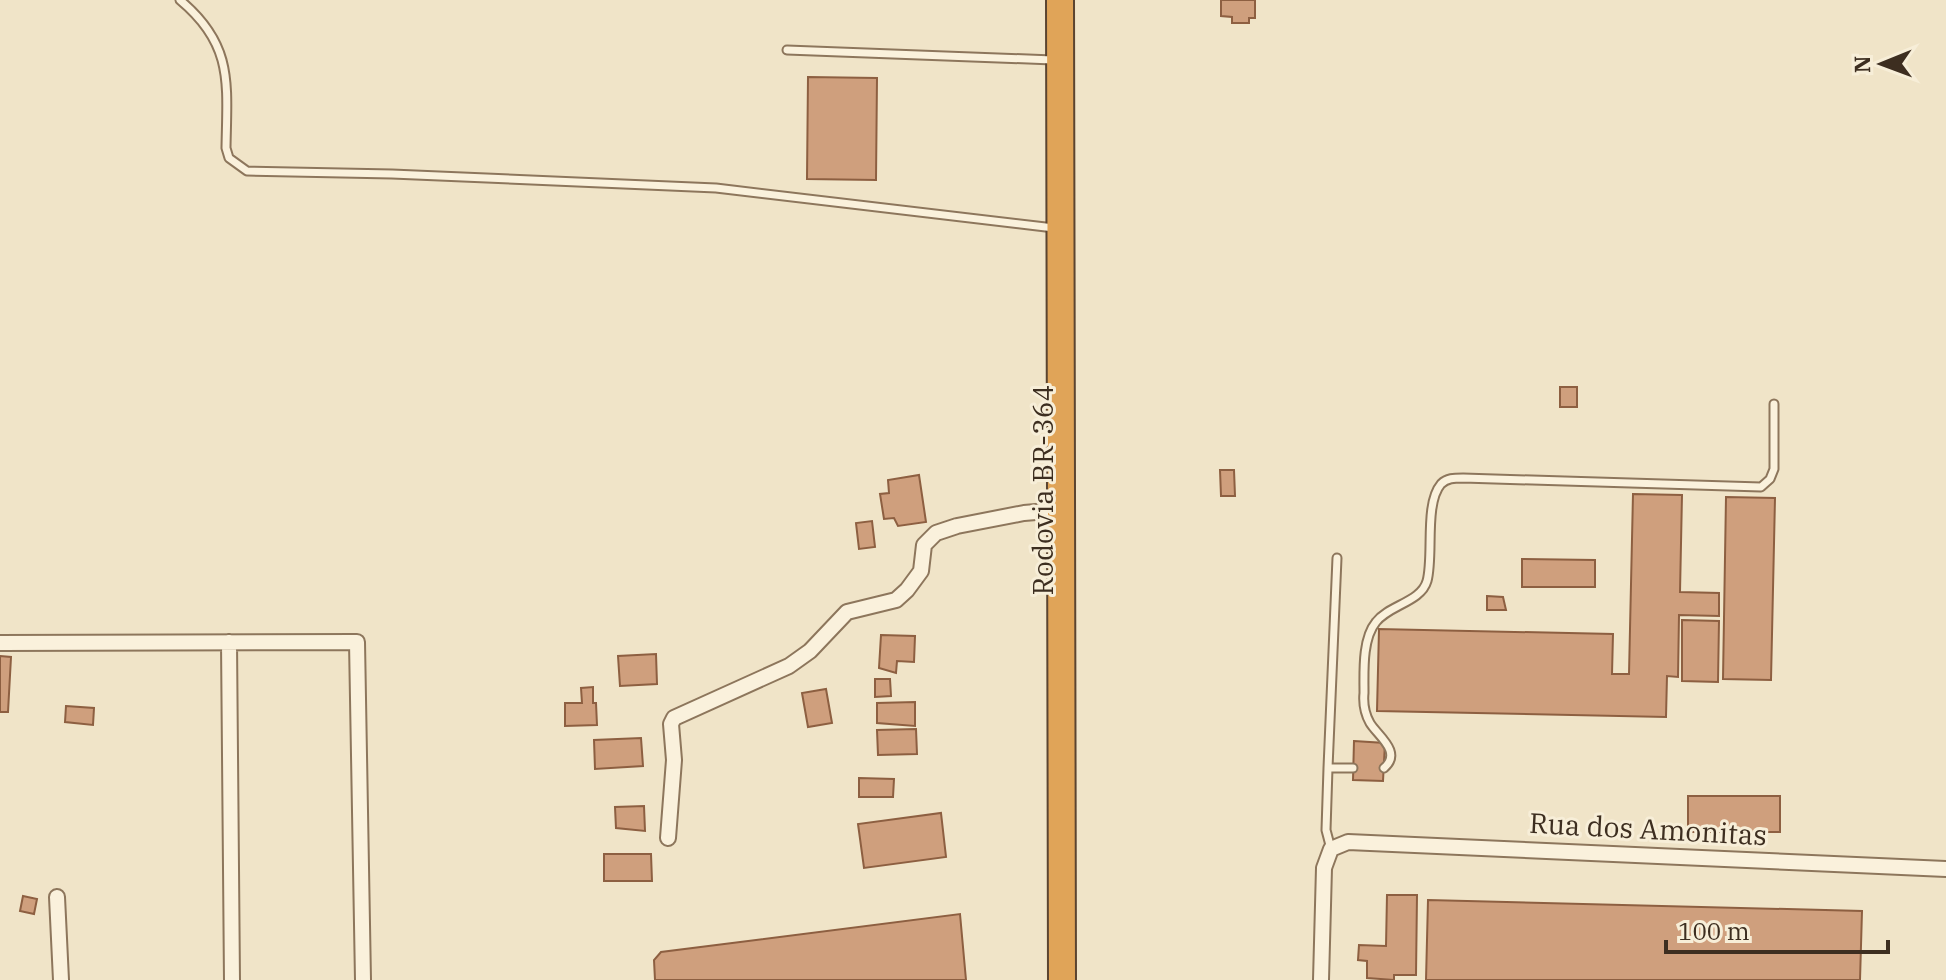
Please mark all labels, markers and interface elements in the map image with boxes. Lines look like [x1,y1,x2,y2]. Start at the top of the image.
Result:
north arrow [1842,24,1922,104]
text: N [1847,55,1876,73]
street label: Rodovia BR-364 [1024,385,1061,595]
street label: Rua dos Amonitas [1528,804,1768,853]
scale bar [1666,904,1888,954]
text: 100 m [1678,915,1750,947]

